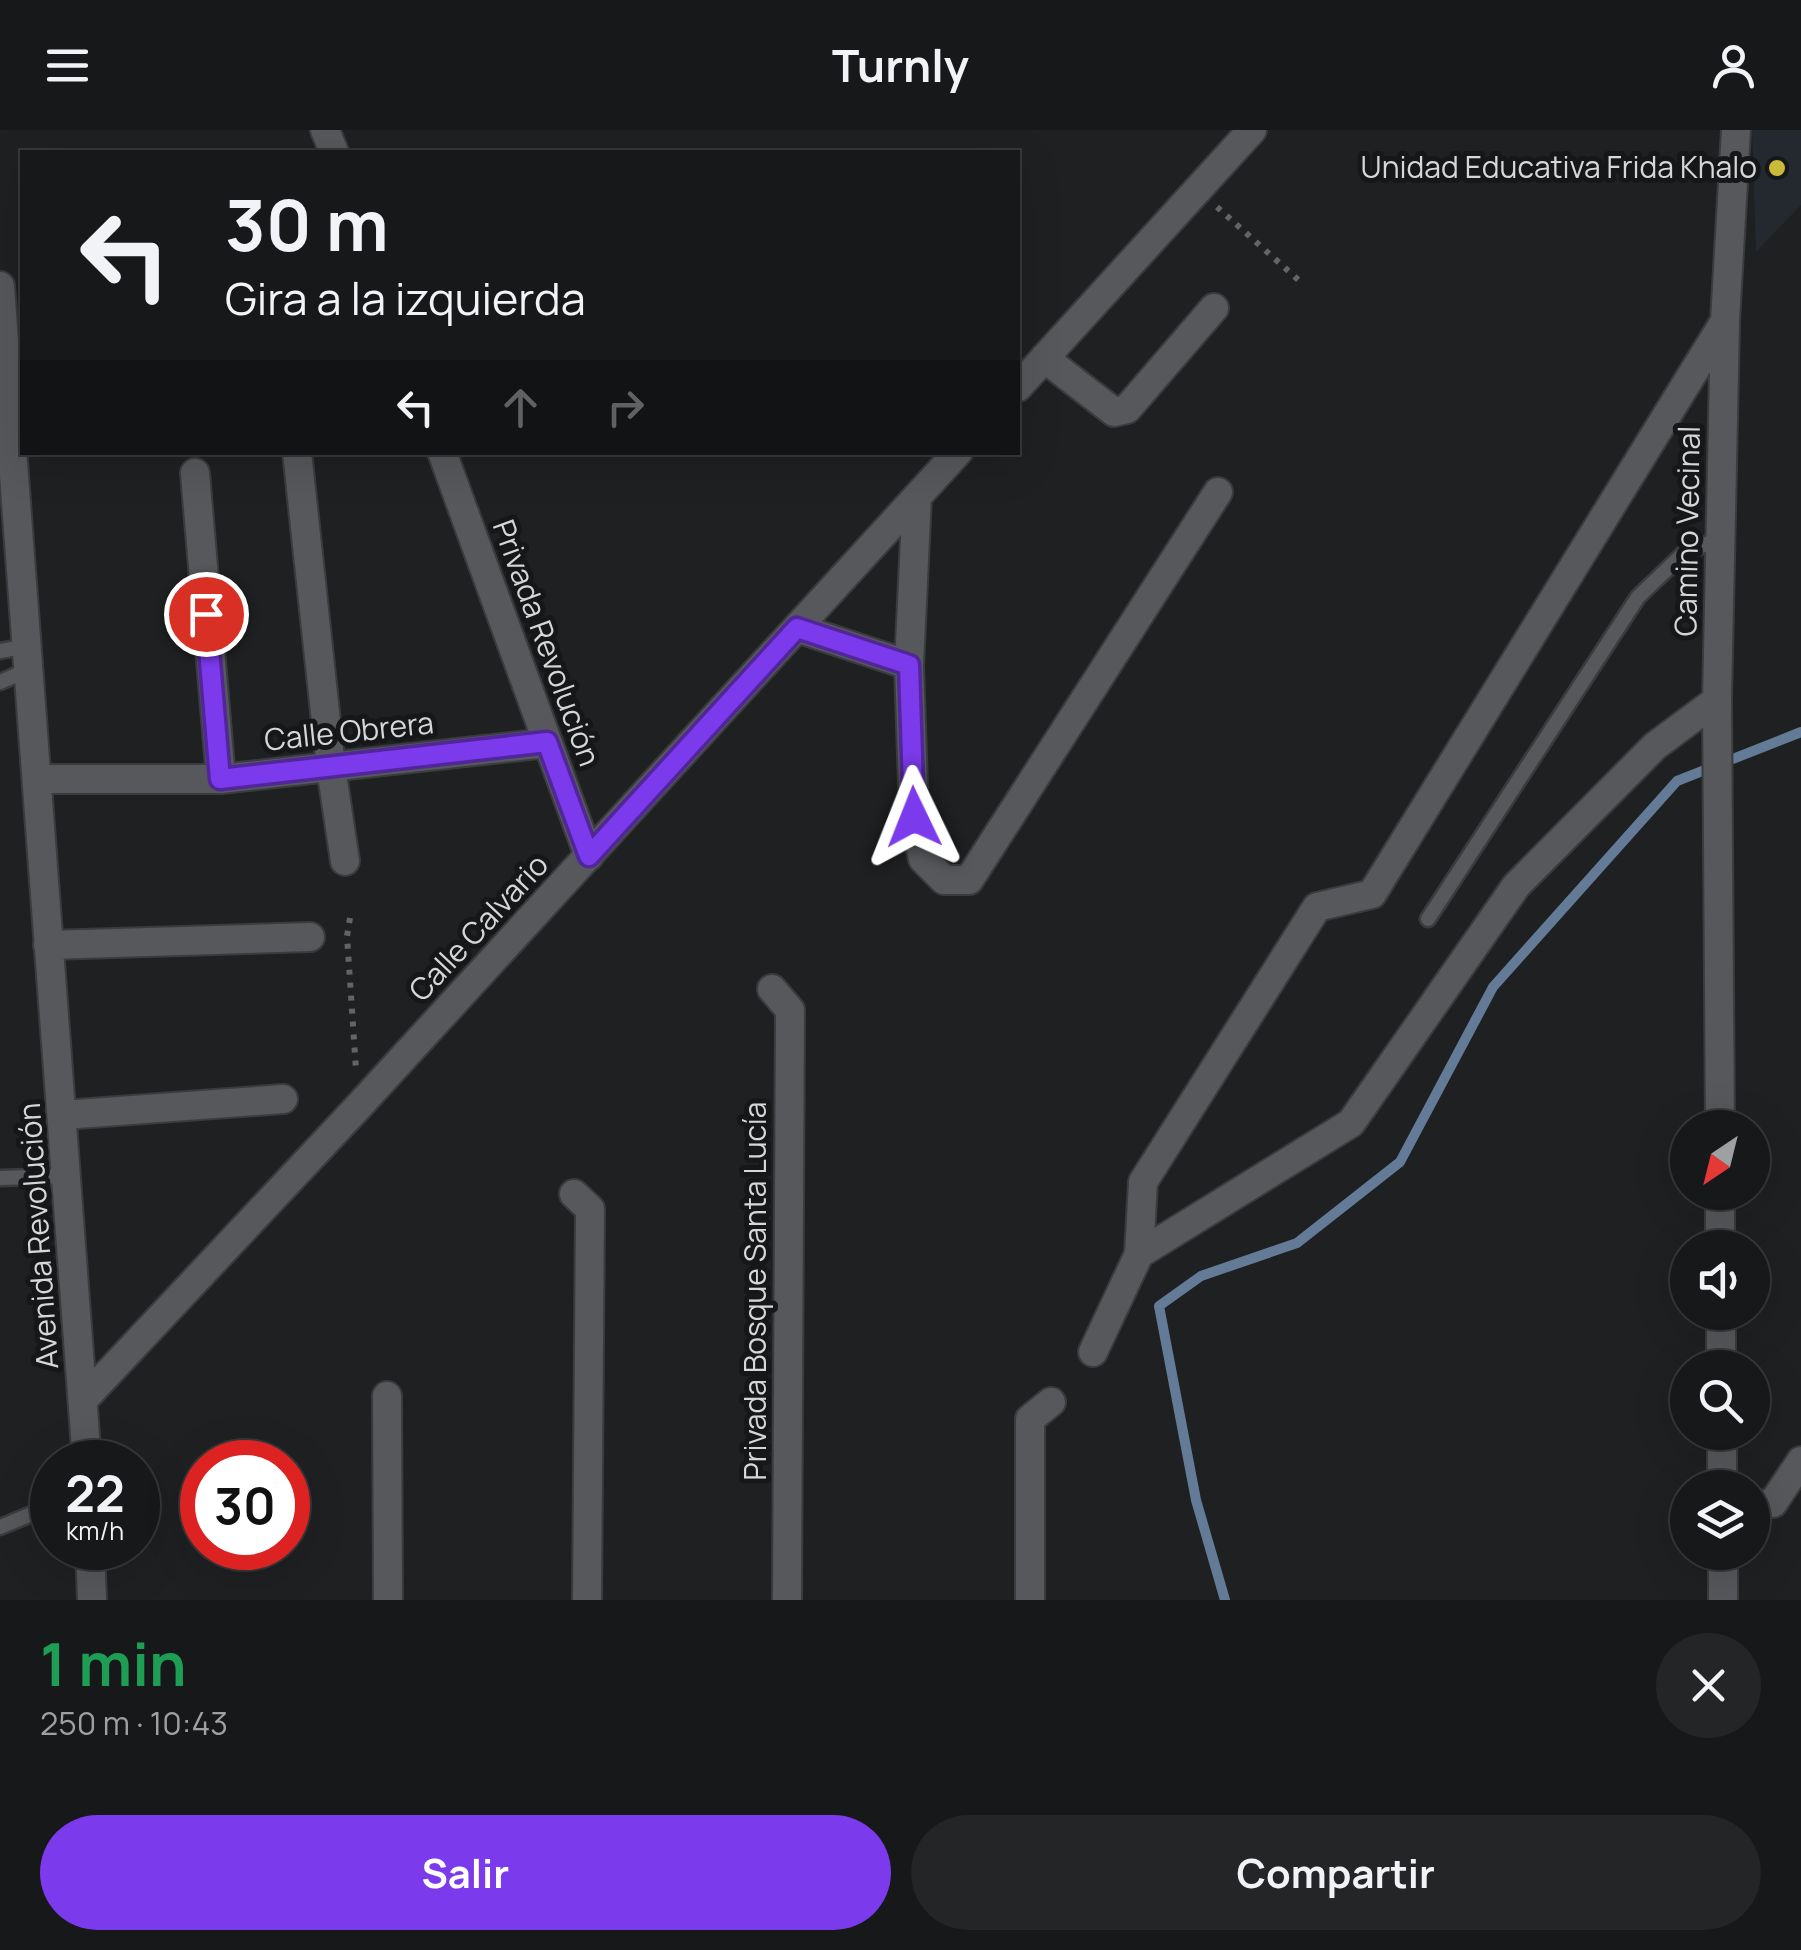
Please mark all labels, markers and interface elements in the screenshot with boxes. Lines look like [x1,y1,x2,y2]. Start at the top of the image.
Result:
text: Turnly [832,34,969,96]
icon: menu [40,38,95,93]
icon: person [1706,38,1761,93]
place label: Unidad Educativa Frida Khalo [1361,146,1757,187]
marker: Unidad Educativa Frida Khalo [1766,157,1788,179]
text: 30 m [225,176,389,272]
icon: left [60,190,190,320]
text: Gira a la izquierda [225,267,586,329]
icon: left [388,380,443,435]
icon: ahead [493,380,548,435]
icon: right [598,380,653,435]
street label: Camino Vecinal [1664,425,1709,637]
street label: Privada Revolución [484,514,611,771]
pin [164,572,249,657]
icon: arrive [179,587,234,642]
street label: Calle Obrera [262,701,436,760]
position arrow [862,765,966,869]
street label: Calle Calvario [399,844,557,1009]
street label: Avenida Revolución [8,1102,67,1371]
street label: Privada Bosque Santa Lucía [734,1102,775,1480]
north arrow [1670,1110,1770,1210]
map controls [1670,1110,1770,1570]
button: sound [1670,1230,1770,1330]
button: search [1670,1350,1770,1450]
speed limit sign: 30 [180,1440,310,1570]
text: 22 [65,1459,125,1527]
button: layers [1670,1470,1770,1570]
text: km/h [66,1513,124,1548]
text: 1 min [40,1622,187,1704]
button: close [1656,1633,1761,1738]
text: 250 m · 10:43 [40,1701,228,1745]
button: Salir [40,1815,891,1930]
button: Compartir [911,1815,1761,1930]

